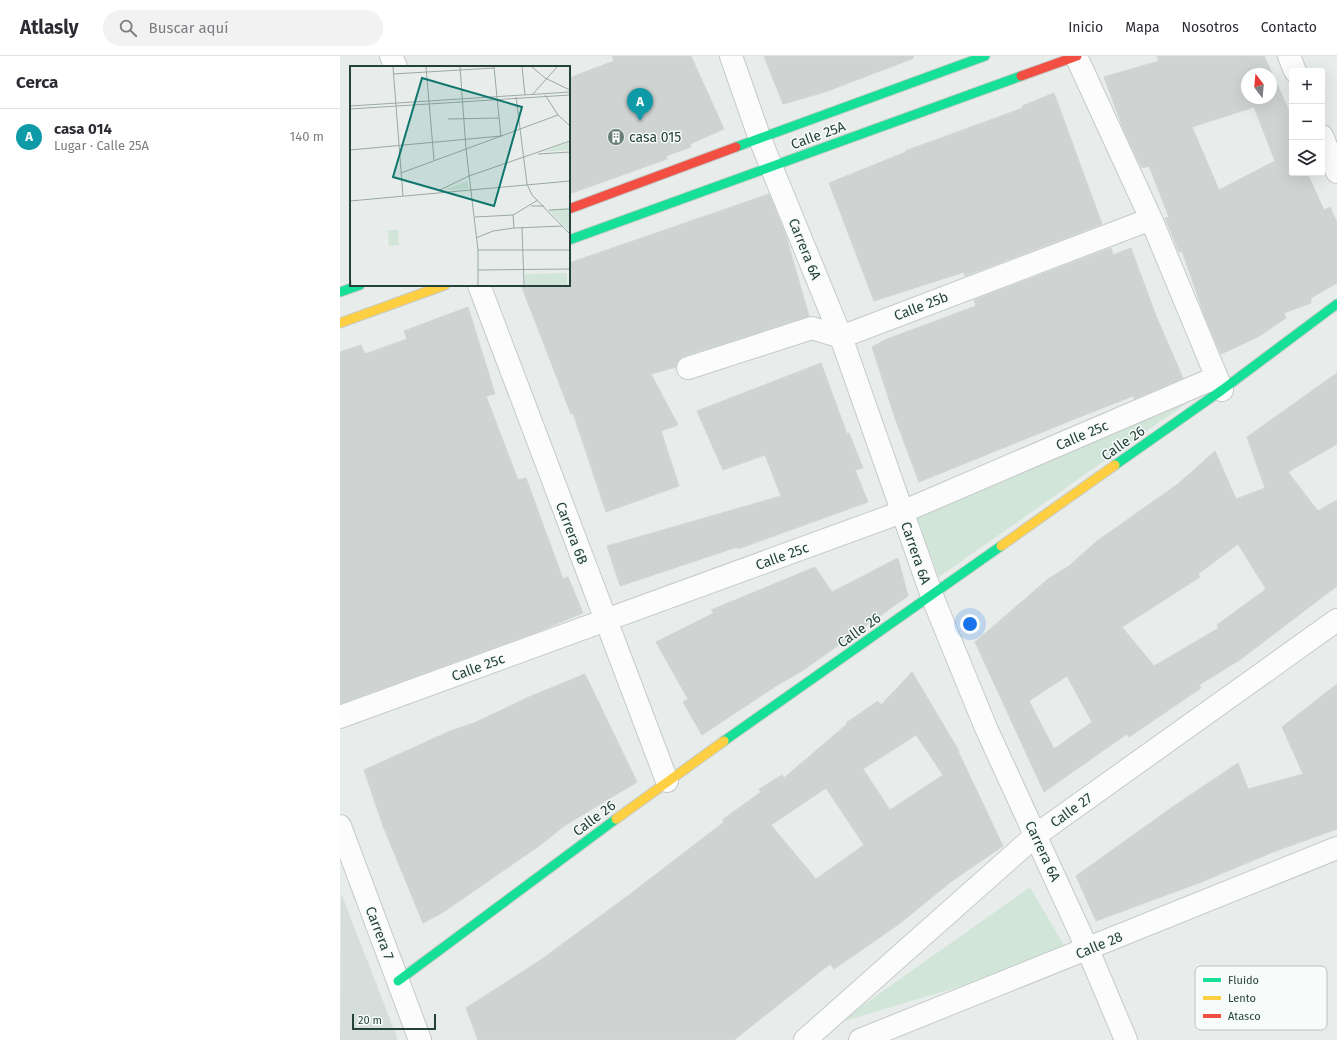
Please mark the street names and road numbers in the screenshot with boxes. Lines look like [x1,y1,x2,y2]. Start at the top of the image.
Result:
street label: Calle 25A [789,118,848,153]
street label: Carrera 6A [784,216,825,283]
street label: Calle 25b [892,288,951,325]
street label: Calle 25c [1053,417,1111,454]
street label: Calle 26 [1098,422,1148,464]
street label: Carrera 6B [552,500,591,567]
street label: Carrera 6A [897,520,934,587]
street label: Calle 25c [753,539,811,574]
street label: Calle 26 [834,609,884,651]
street label: Calle 25c [449,650,507,685]
street label: Calle 27 [1047,790,1096,831]
street label: Calle 26 [570,797,619,840]
street label: Carrera 6A [1021,818,1064,884]
street label: Carrera 7 [362,904,397,962]
street label: Calle 28 [1073,928,1125,963]

